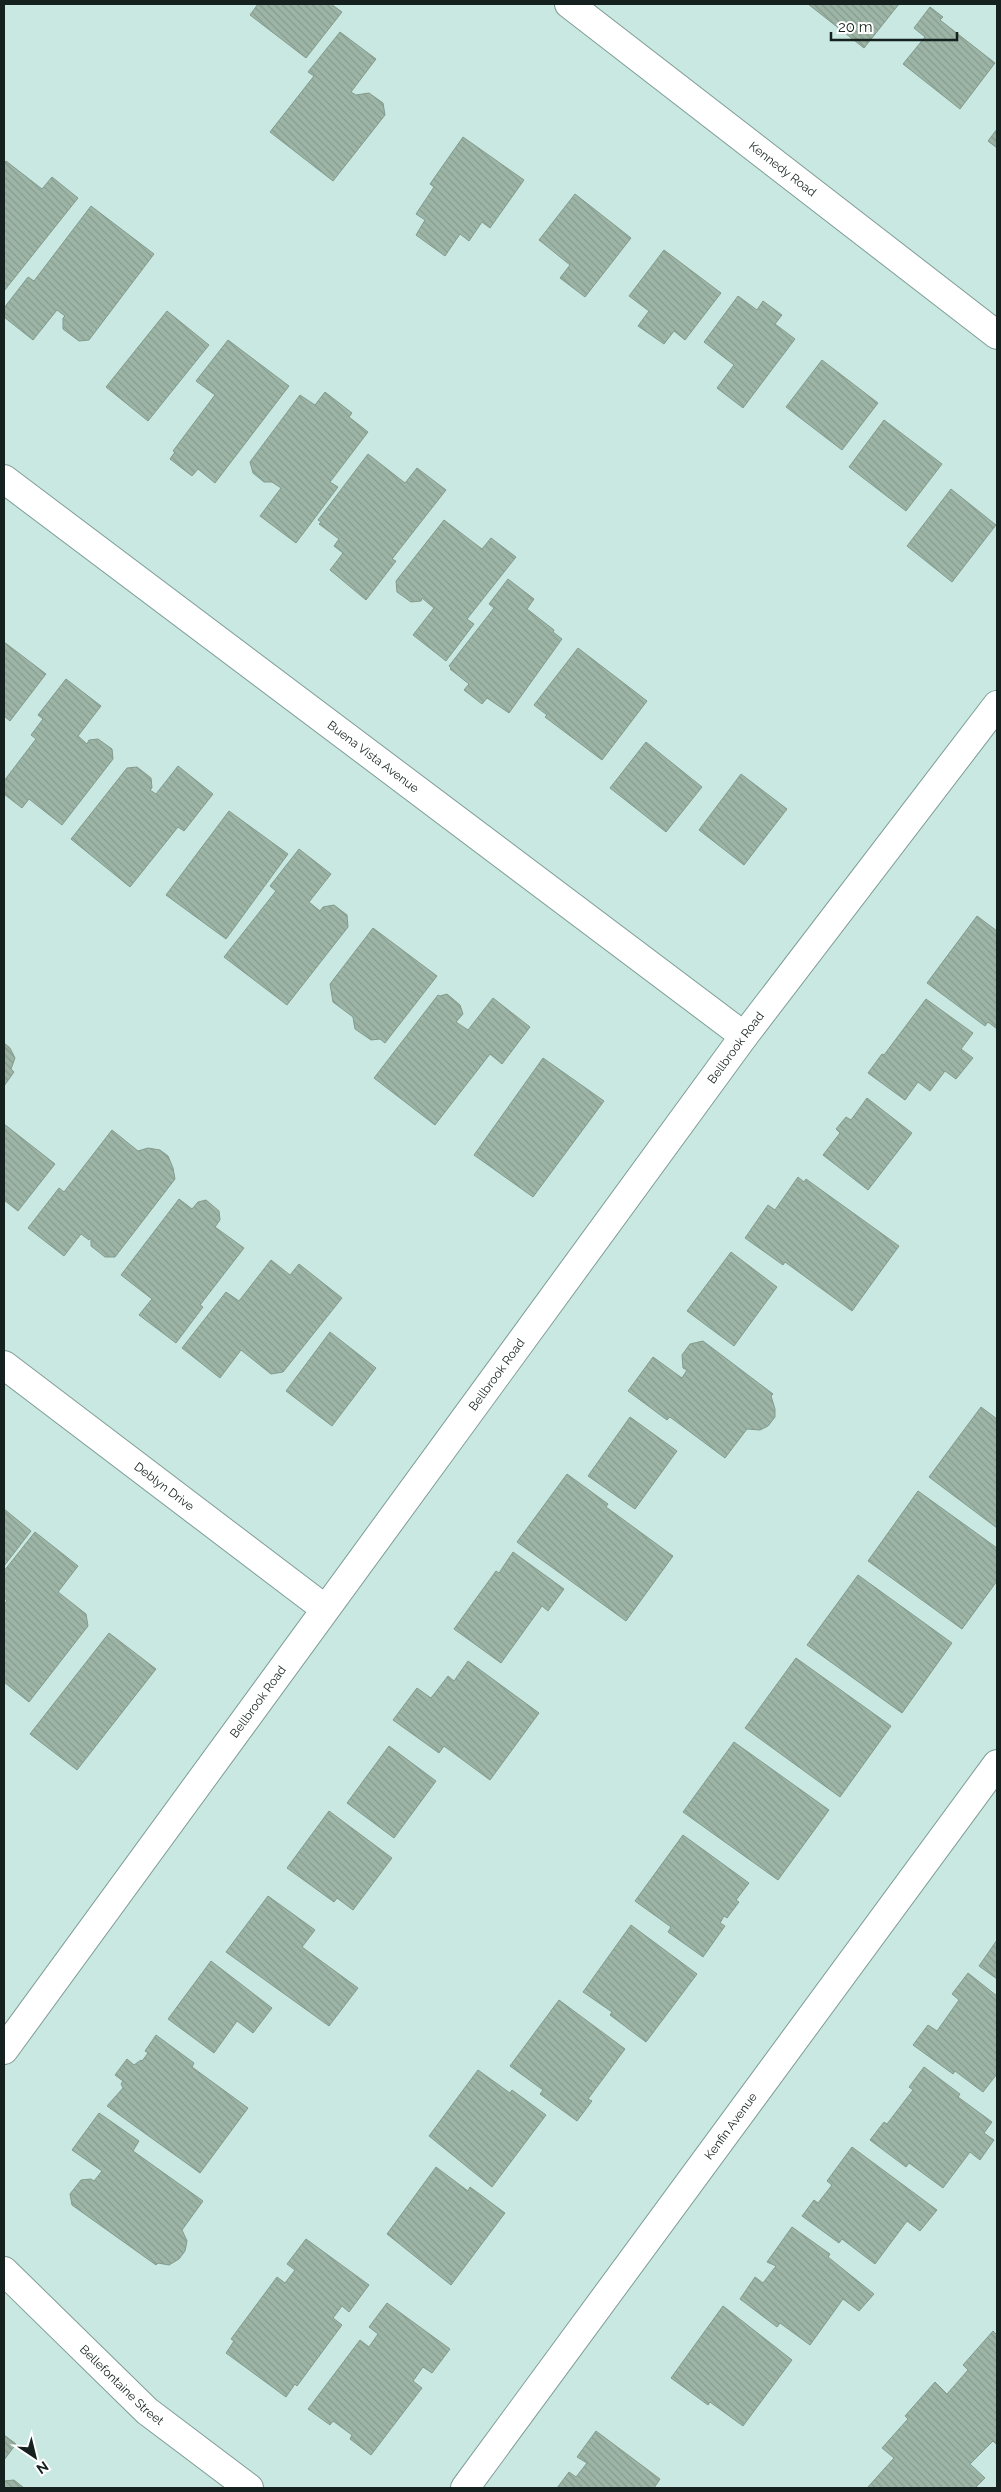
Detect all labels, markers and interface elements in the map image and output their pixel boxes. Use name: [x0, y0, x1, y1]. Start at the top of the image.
scale bar: [831, 10, 957, 42]
text: 20 m: [838, 18, 873, 36]
street label: Kennedy Road: [746, 139, 819, 199]
street label: Buena Vista Avenue: [325, 718, 421, 796]
street label: Bellbrook Road: [705, 1009, 767, 1086]
street label: Bellbrook Road: [466, 1336, 528, 1413]
street label: Deblyn Drive: [131, 1459, 197, 1514]
street label: Bellbrook Road: [227, 1663, 289, 1741]
street label: Kenfin Avenue: [702, 2090, 760, 2162]
street label: Bellefontaine Street: [77, 2342, 166, 2428]
north arrow: [10, 2432, 60, 2482]
text: N: [33, 2458, 51, 2477]

